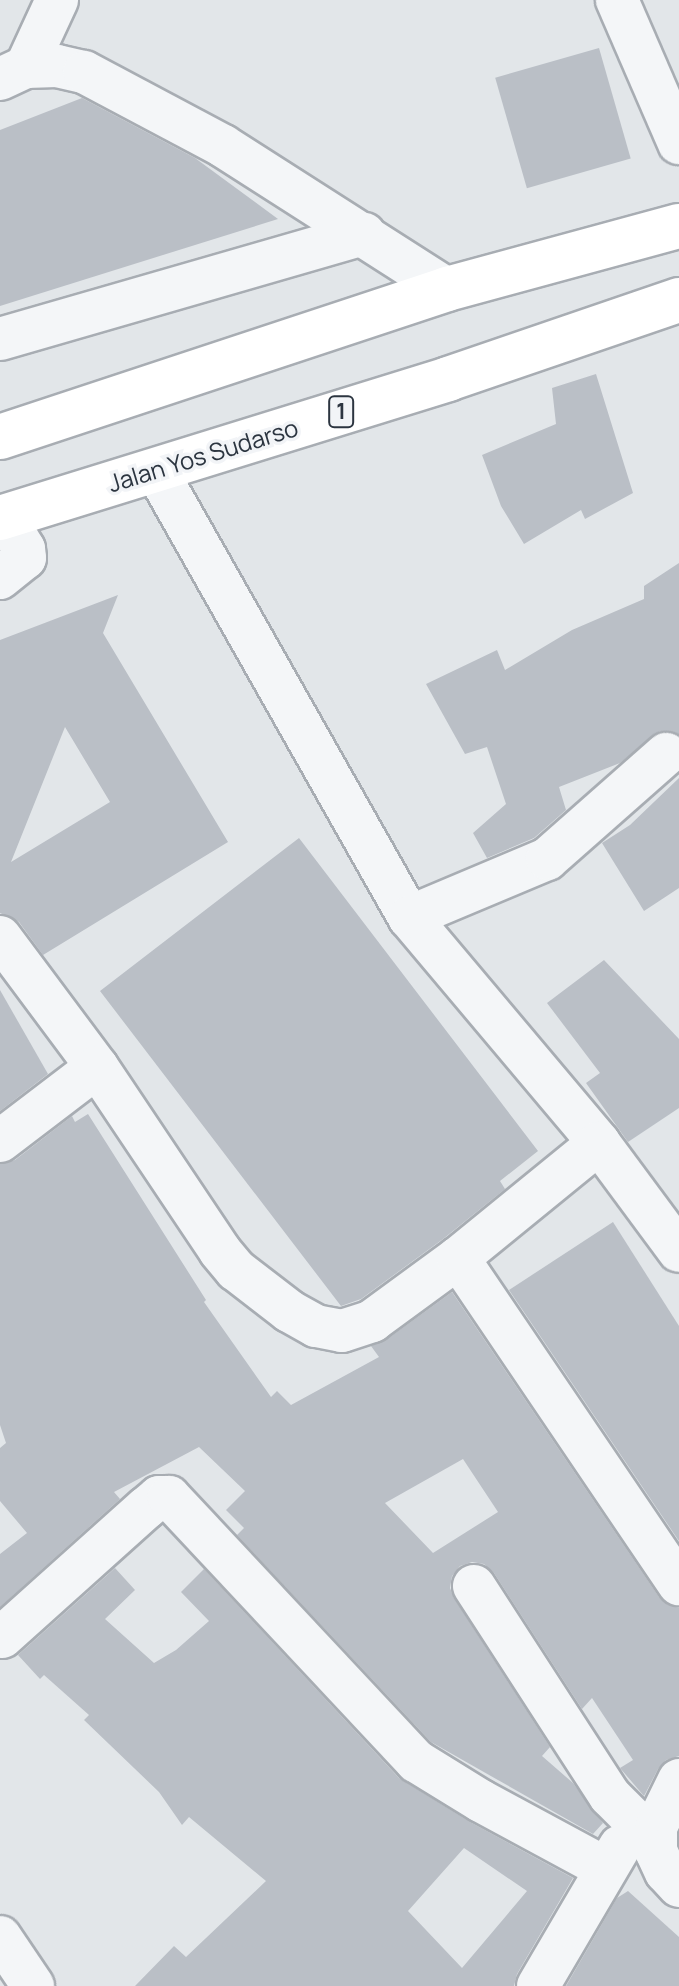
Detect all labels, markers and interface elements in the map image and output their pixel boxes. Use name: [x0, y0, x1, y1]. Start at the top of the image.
road number: 1: [327, 394, 355, 430]
street label: Jalan Yos Sudarso: [105, 412, 301, 498]

